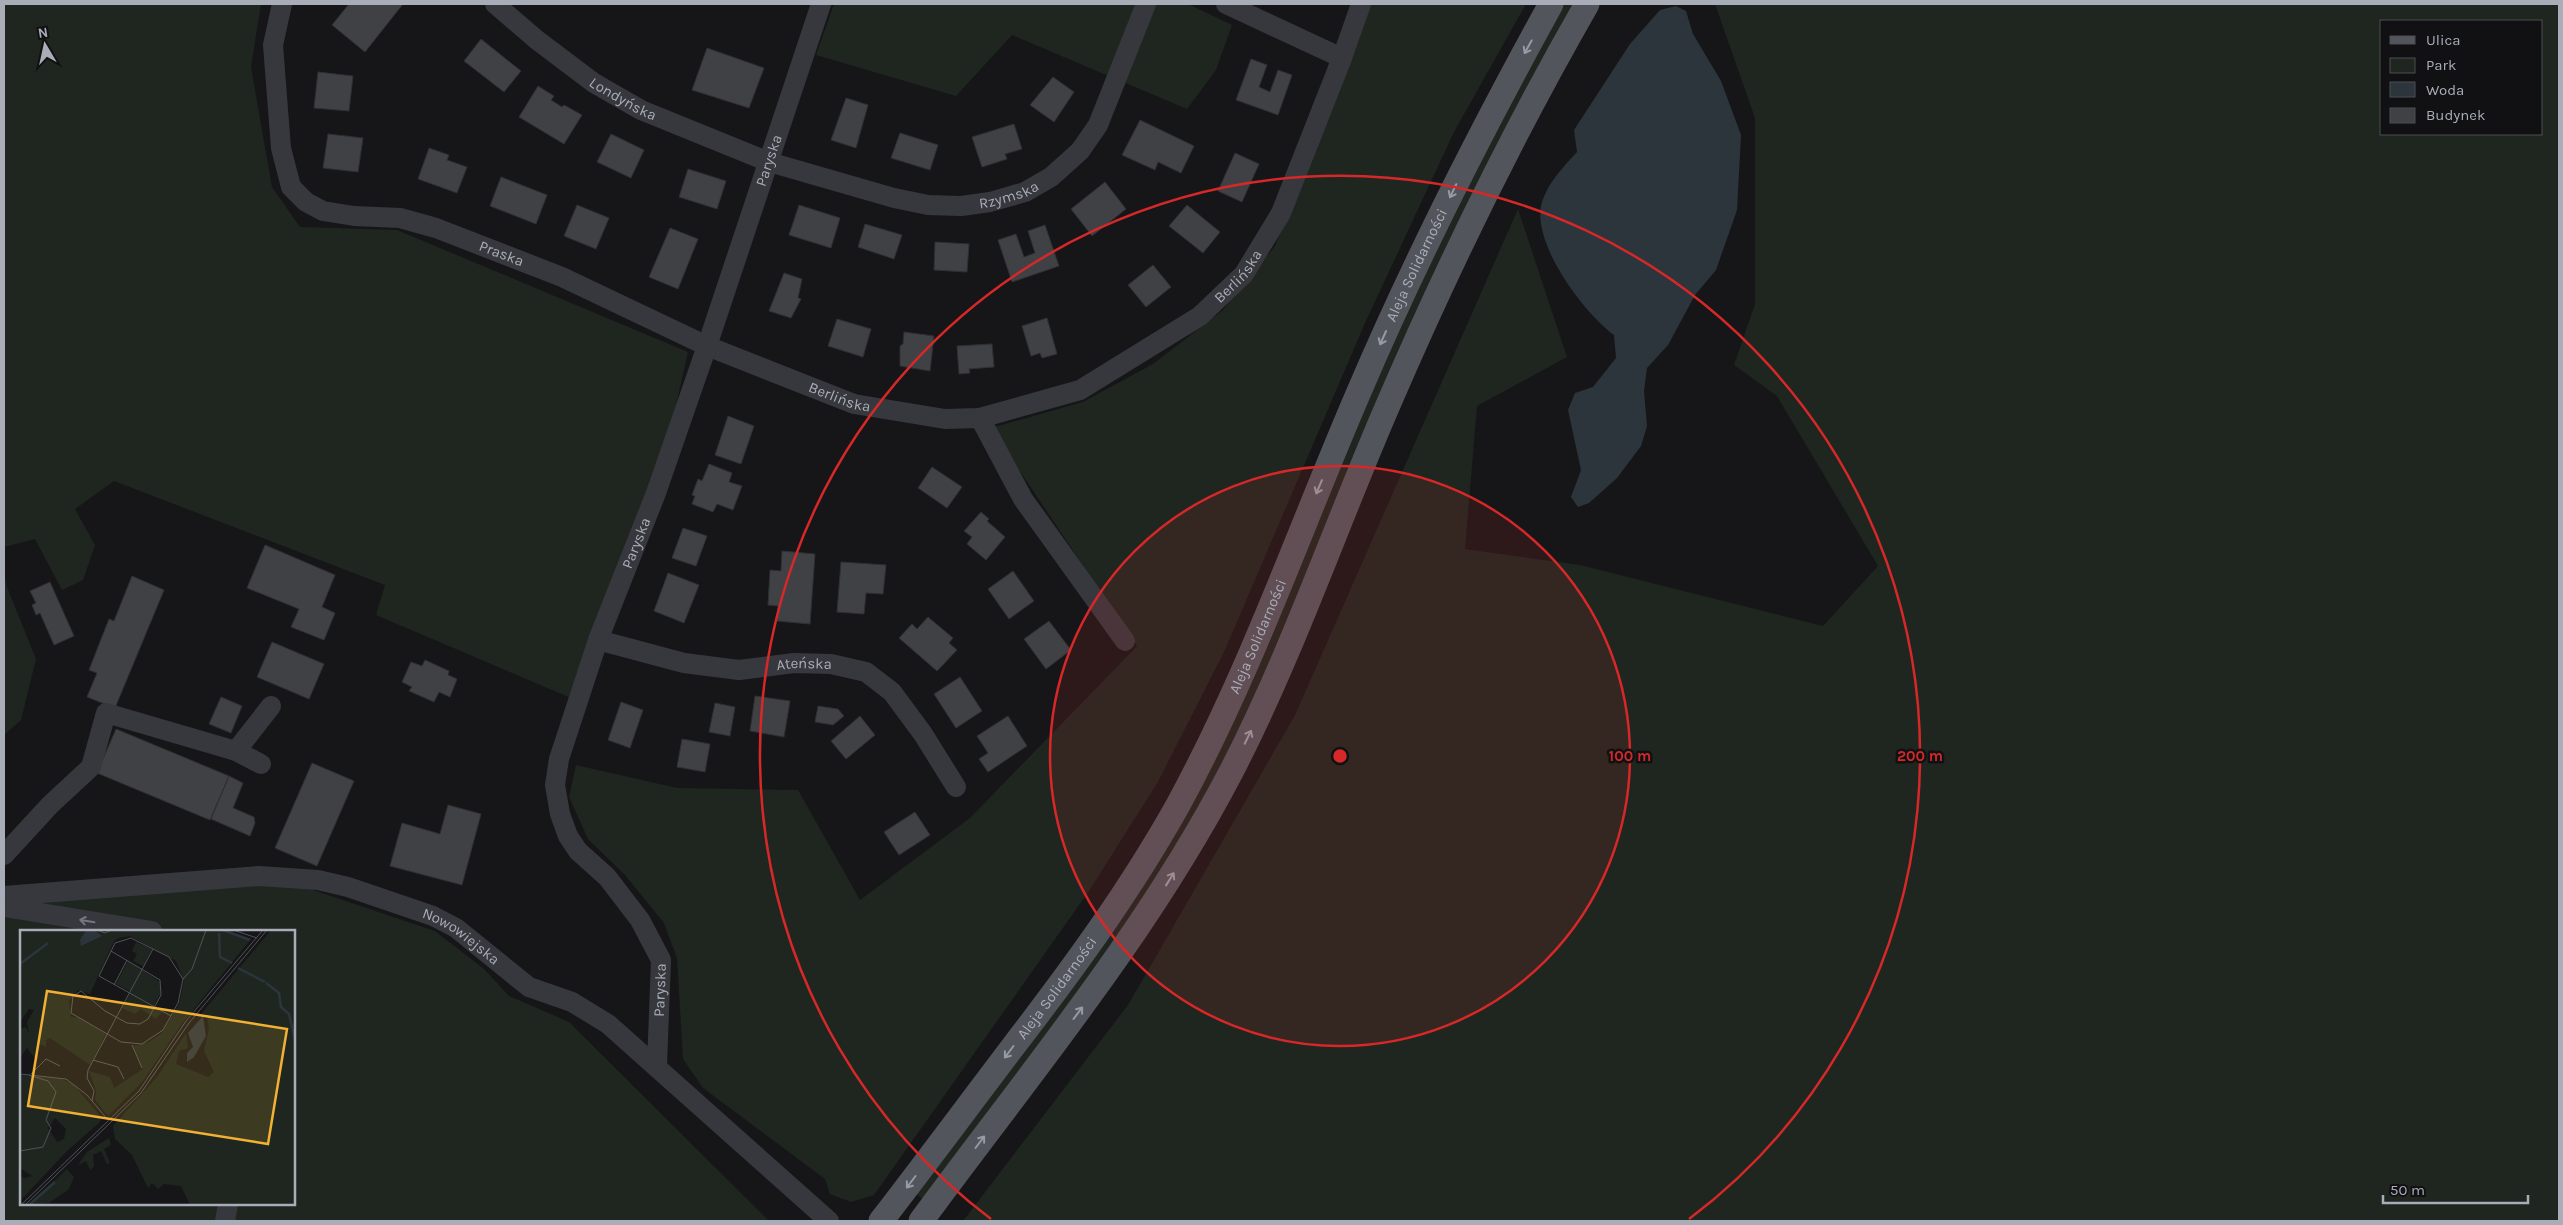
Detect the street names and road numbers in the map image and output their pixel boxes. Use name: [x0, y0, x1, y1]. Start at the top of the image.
street label: Londyńska: [586, 74, 659, 124]
street label: Paryska: [752, 132, 786, 189]
street label: Rzymska: [978, 177, 1042, 212]
street label: Aleja Solidarności: [1382, 206, 1451, 324]
street label: Praska: [476, 237, 526, 270]
street label: Berlińska: [1210, 246, 1266, 307]
street label: Berlińska: [806, 378, 872, 416]
street label: Paryska: [618, 515, 654, 571]
street label: Aleja Solidarności: [1225, 576, 1290, 697]
street label: Ateńska: [775, 654, 832, 674]
street label: Nowowiejska: [420, 904, 503, 969]
street label: Aleja Solidarności: [1013, 933, 1101, 1043]
street label: Paryska: [650, 963, 670, 1017]

